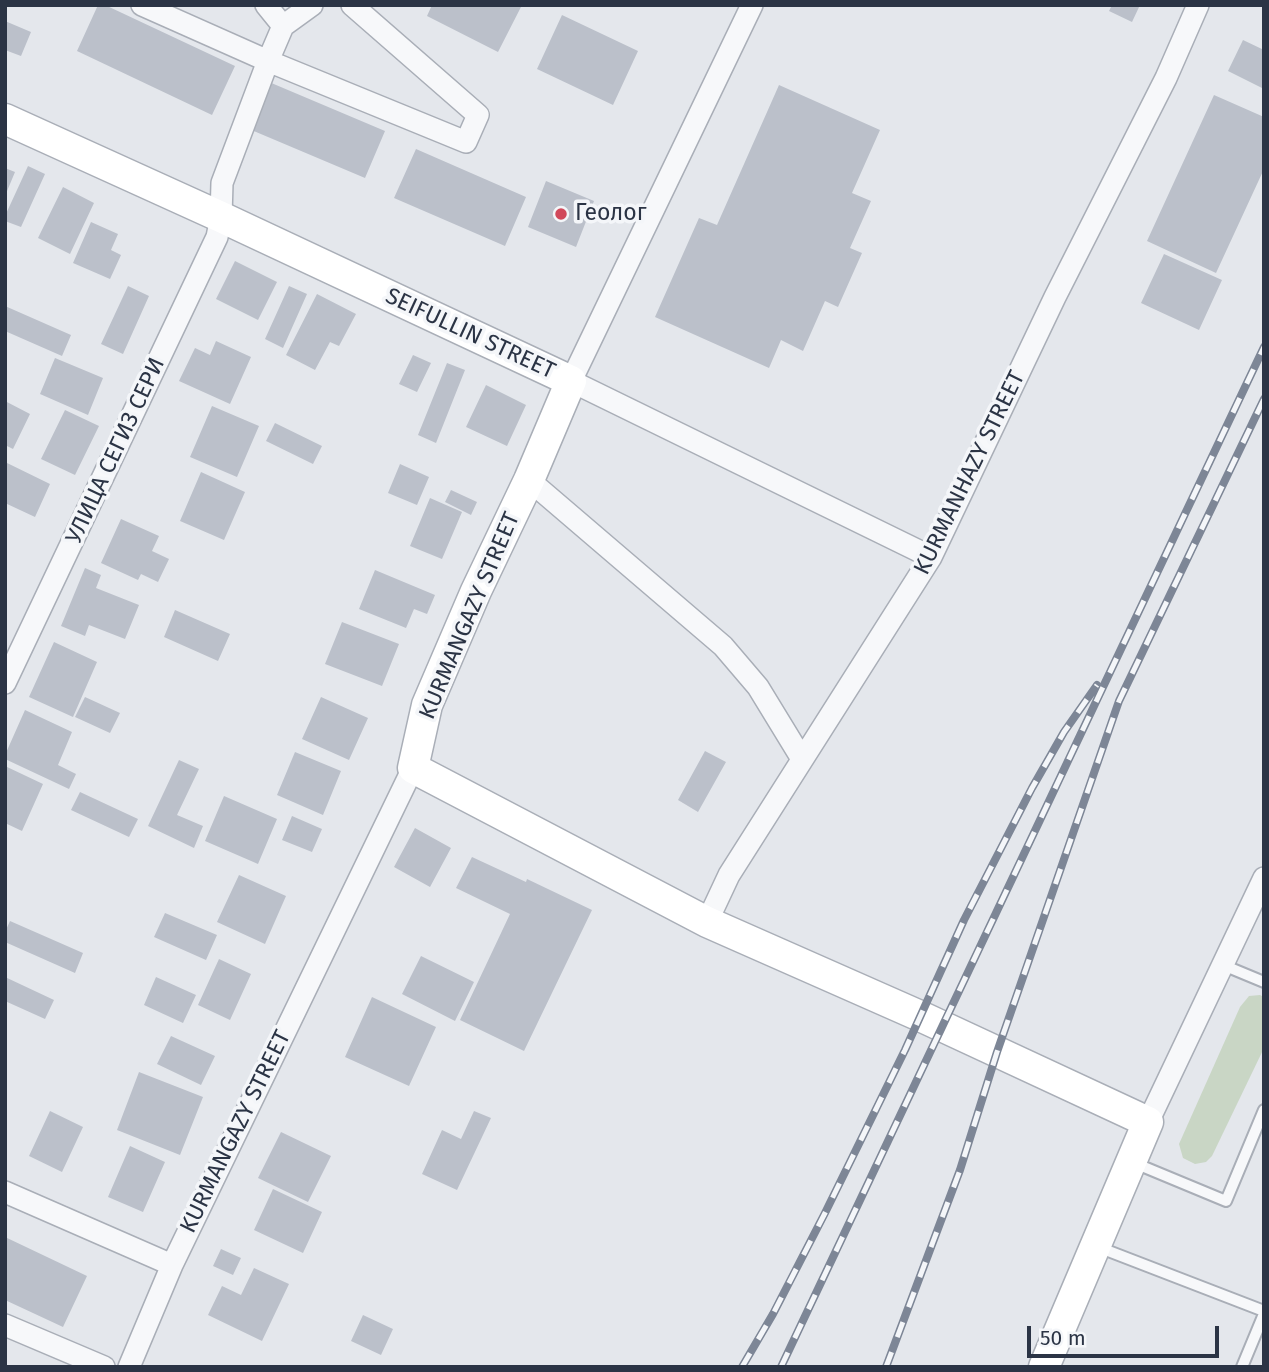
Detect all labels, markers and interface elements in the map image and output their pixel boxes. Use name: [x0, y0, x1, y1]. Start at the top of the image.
place label: Геолог: [575, 200, 647, 228]
marker: Геолог: [553, 206, 569, 222]
street label: SEIFULLIN STREET: [381, 283, 559, 385]
street label: УЛИЦА СЕГИЗ СЕРИ: [61, 354, 171, 548]
street label: KURMANHAZY STREET: [909, 367, 1031, 579]
street label: KURMANGAZY STREET: [414, 508, 526, 724]
street label: KURMANGAZY STREET: [175, 1026, 297, 1238]
scale bar: [1031, 1312, 1224, 1356]
text: 50 m: [1040, 1325, 1086, 1351]

